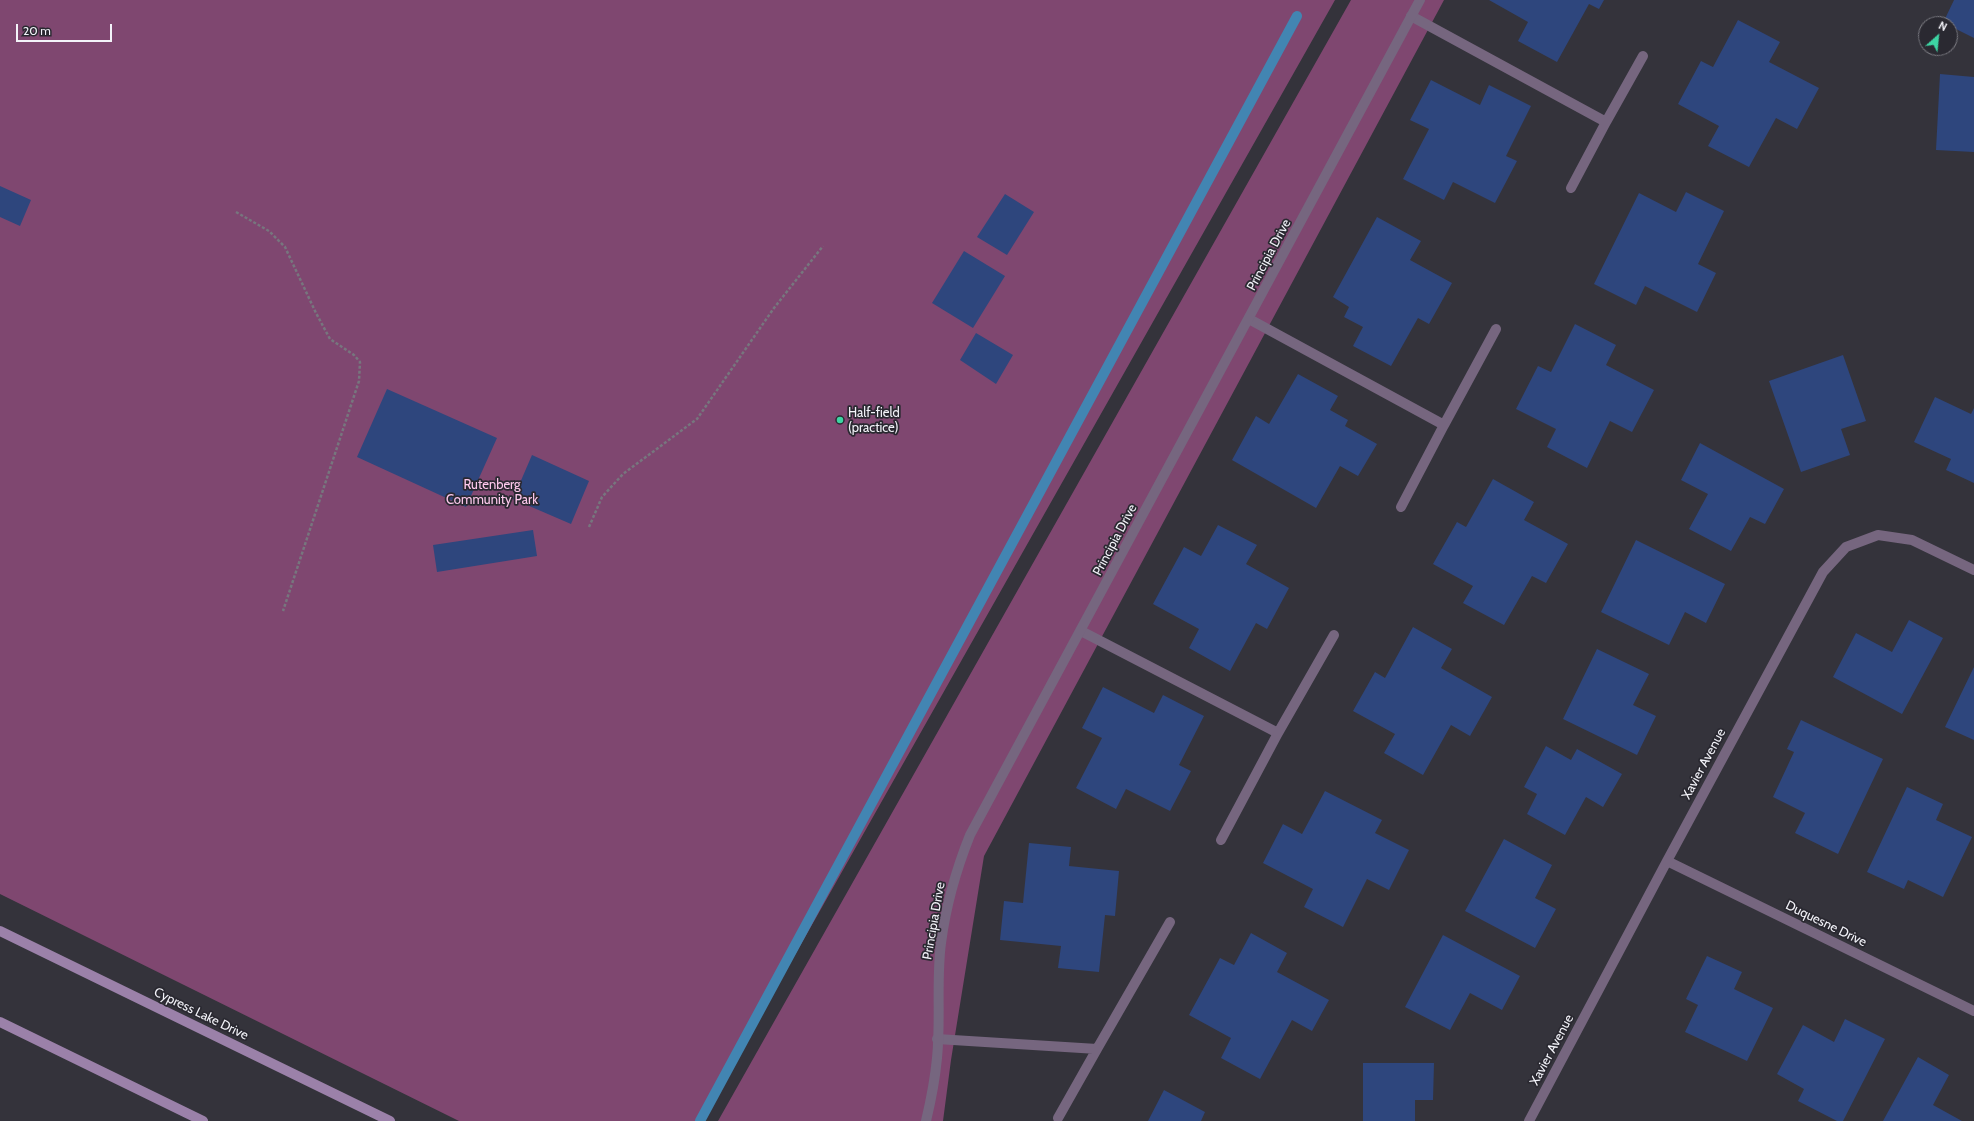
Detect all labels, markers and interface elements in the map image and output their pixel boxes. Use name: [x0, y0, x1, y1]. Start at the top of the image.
scale bar: [18, 16, 114, 42]
north arrow: [1918, 16, 1958, 56]
text: N: [1936, 18, 1950, 34]
text: 20 m: [23, 23, 51, 38]
street label: Principia Drive: [1244, 217, 1294, 293]
place label: Half-field (practice): [848, 405, 900, 436]
marker: Half-field (practice): [835, 415, 845, 425]
park label: Rutenberg Community Park: [446, 477, 538, 508]
street label: Principia Drive: [1090, 502, 1140, 578]
street label: Xavier Avenue: [1679, 726, 1729, 802]
street label: Principia Drive: [920, 881, 948, 961]
street label: Duquesne Drive: [1783, 898, 1869, 950]
street label: Cypress Lake Drive: [151, 984, 251, 1044]
street label: Xavier Avenue: [1527, 1012, 1577, 1088]

